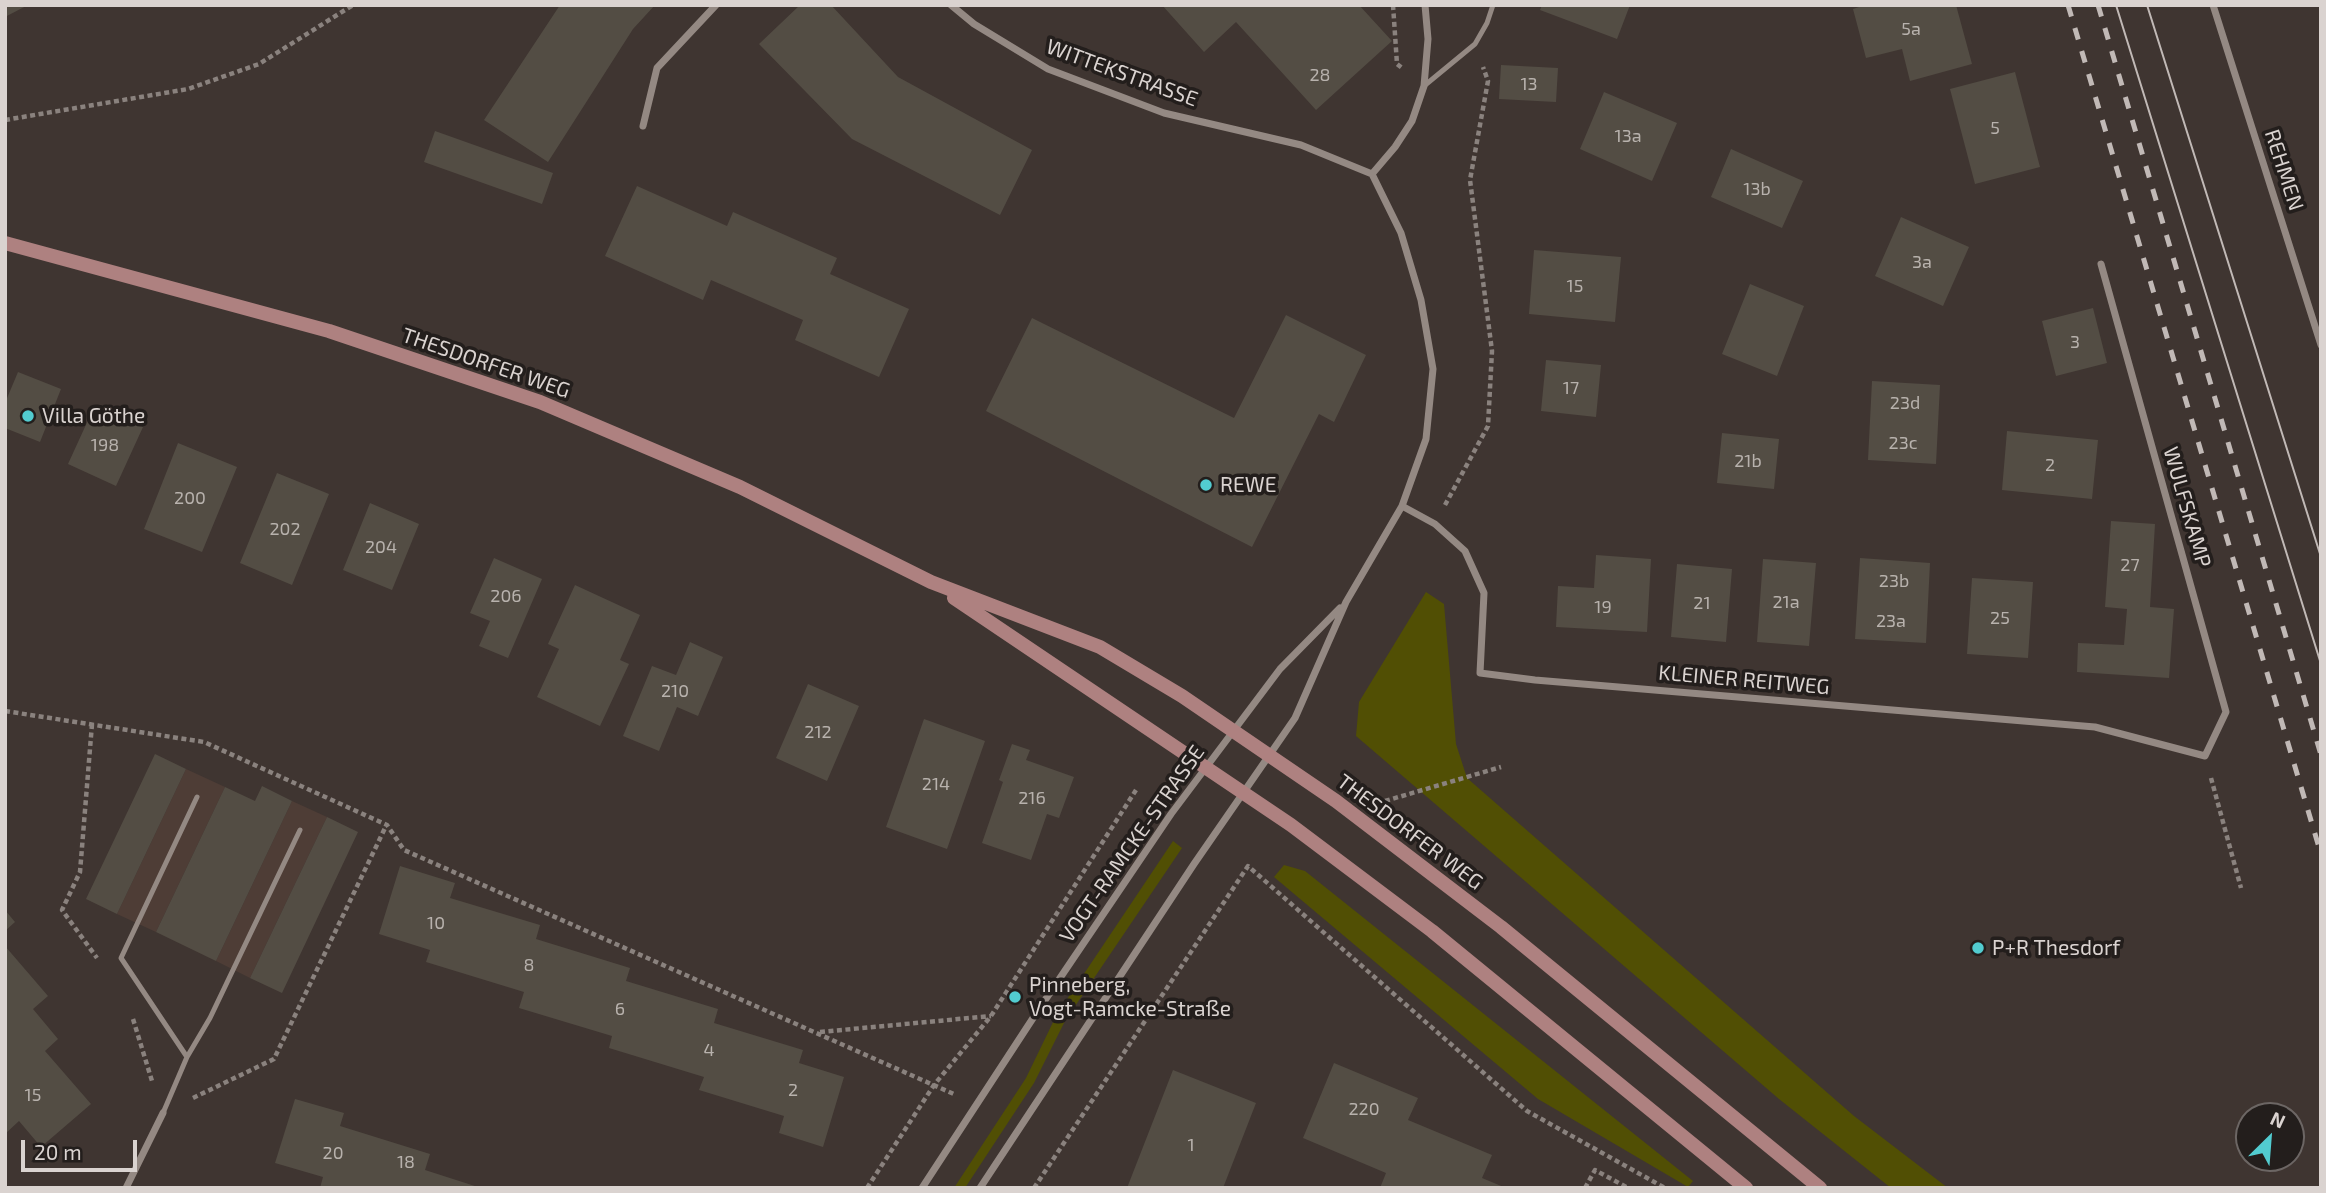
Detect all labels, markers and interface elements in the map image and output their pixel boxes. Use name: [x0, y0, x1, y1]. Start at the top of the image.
house number: 5a: [1901, 18, 1921, 40]
street label: WITTEKSTRASSE: [1043, 34, 1201, 112]
house number: 28: [1309, 64, 1331, 86]
house number: 13: [1520, 73, 1538, 95]
house number: 5: [1990, 117, 2000, 139]
house number: 13a: [1614, 125, 1642, 147]
street label: REHMEN: [2259, 126, 2309, 214]
house number: 13b: [1743, 178, 1771, 200]
house number: 3a: [1912, 251, 1932, 273]
house number: 15: [1567, 275, 1583, 297]
street label: THESDORFER WEG: [399, 322, 573, 404]
house number: 3: [2070, 331, 2080, 353]
house number: 17: [1563, 377, 1579, 399]
house number: 23d: [1890, 392, 1920, 414]
place label: Villa Göthe: [42, 403, 145, 429]
marker: Villa Göthe: [20, 408, 36, 424]
house number: 23c: [1889, 432, 1917, 454]
house number: 198: [91, 434, 119, 456]
street label: WULFSKAMP: [2158, 444, 2216, 570]
house number: 21b: [1734, 450, 1762, 472]
house number: 2: [2045, 454, 2055, 476]
place label: REWE: [1220, 472, 1276, 498]
marker: REWE: [1198, 477, 1214, 493]
house number: 200: [174, 487, 206, 509]
house number: 202: [269, 518, 301, 540]
house number: 204: [365, 536, 397, 558]
house number: 27: [2120, 554, 2140, 576]
house number: 23b: [1879, 570, 1909, 592]
house number: 206: [490, 585, 522, 607]
house number: 21a: [1772, 591, 1800, 613]
house number: 21: [1693, 592, 1711, 614]
house number: 19: [1594, 596, 1612, 618]
house number: 25: [1990, 607, 2010, 629]
house number: 23a: [1876, 610, 1906, 632]
street label: KLEINER REITWEG: [1657, 660, 1831, 700]
house number: 210: [661, 680, 689, 702]
house number: 212: [804, 721, 832, 743]
street label: VOGT-RAMCKE-STRASSE: [1054, 740, 1210, 948]
street label: THESDORFER WEG: [1332, 769, 1488, 895]
house number: 214: [922, 773, 950, 795]
house number: 216: [1018, 787, 1046, 809]
house number: 10: [427, 912, 445, 934]
place label: P+R Thesdorf: [1992, 935, 2120, 961]
marker: P+R Thesdorf: [1970, 940, 1986, 956]
house number: 8: [524, 954, 534, 976]
place label: Pinneberg, Vogt-Ramcke-Straße: [1029, 972, 1231, 1022]
marker: Pinneberg, Vogt-Ramcke-Straße: [1007, 989, 1023, 1005]
house number: 6: [615, 998, 625, 1020]
house number: 4: [703, 1039, 715, 1061]
house number: 2: [788, 1079, 798, 1101]
house number: 15: [25, 1084, 41, 1106]
house number: 220: [1348, 1098, 1380, 1120]
north arrow: [2235, 1102, 2305, 1172]
text: N: [2267, 1106, 2289, 1133]
scale bar: [24, 1126, 140, 1170]
house number: 1: [1187, 1134, 1195, 1156]
text: 20 m: [34, 1139, 82, 1164]
house number: 20: [323, 1142, 343, 1164]
house number: 18: [397, 1151, 415, 1173]

